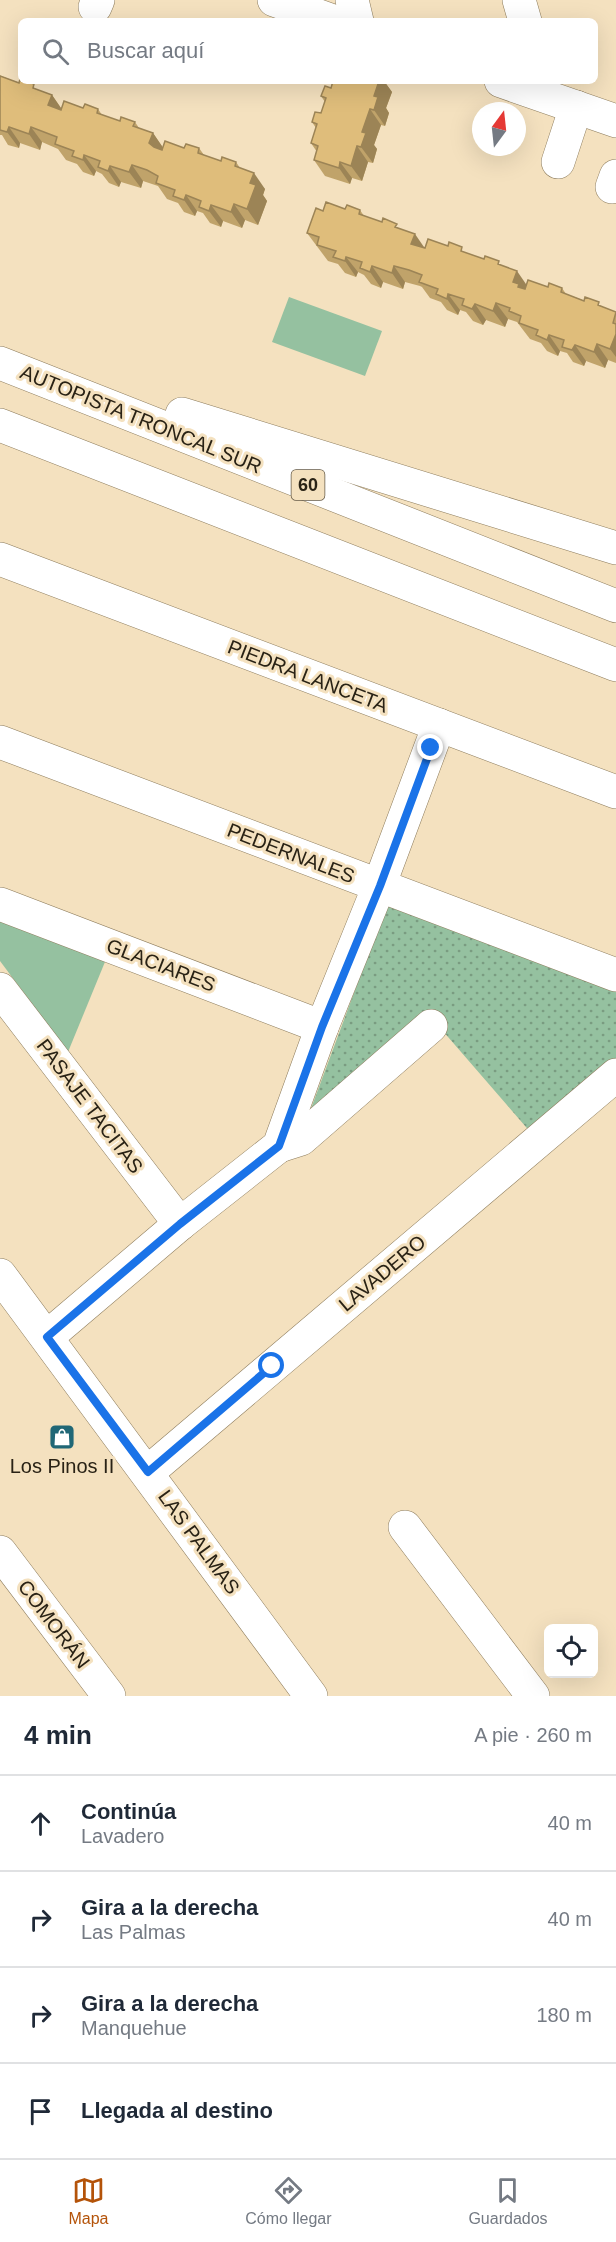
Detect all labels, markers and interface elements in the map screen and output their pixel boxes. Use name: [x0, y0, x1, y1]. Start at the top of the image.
search box: [18, 18, 598, 84]
icon: search: [39, 35, 72, 68]
text: Buscar aquí: [87, 38, 204, 63]
north arrow: [472, 102, 526, 156]
street label: AUTOPISTA TRONCAL SUR: [17, 360, 265, 478]
road number: 60: [292, 470, 324, 500]
street label: PIEDRA LANCETA: [225, 635, 392, 717]
route end: [417, 734, 443, 760]
street label: PEDERNALES: [224, 819, 358, 887]
street label: GLACIARES: [104, 934, 218, 996]
street label: PASAJE TACITAS: [32, 1035, 148, 1177]
street label: LAVADERO: [334, 1231, 430, 1315]
route start: [258, 1352, 284, 1378]
shop icon: Los Pinos II: [47, 1422, 77, 1452]
place label: Los Pinos II: [10, 1455, 114, 1477]
street label: LAS PALMAS: [154, 1486, 244, 1598]
street label: COMORÁN: [14, 1576, 94, 1672]
map controls: [544, 1624, 598, 1678]
button: locate: [544, 1624, 598, 1678]
text: 4 min: [24, 1720, 92, 1750]
text: A pie · 260 m: [474, 1724, 592, 1746]
text: Continúa: [81, 1799, 176, 1824]
icon: ahead: [24, 1807, 57, 1840]
text: 40 m: [548, 1812, 592, 1834]
text: Lavadero: [81, 1825, 164, 1847]
text: Gira a la derecha: [81, 1895, 258, 1920]
icon: right: [24, 1903, 57, 1936]
text: 40 m: [548, 1908, 592, 1930]
text: Las Palmas: [81, 1921, 186, 1943]
text: Gira a la derecha: [81, 1991, 258, 2016]
icon: right: [24, 1999, 57, 2032]
text: 180 m: [536, 2004, 592, 2026]
text: Manquehue: [81, 2017, 187, 2039]
icon: arrive: [24, 2095, 57, 2128]
text: Llegada al destino: [81, 2098, 273, 2123]
tab: Mapa: [68, 2174, 108, 2228]
tab: Cómo llegar: [245, 2174, 332, 2228]
tab: Guardados: [468, 2174, 548, 2228]

